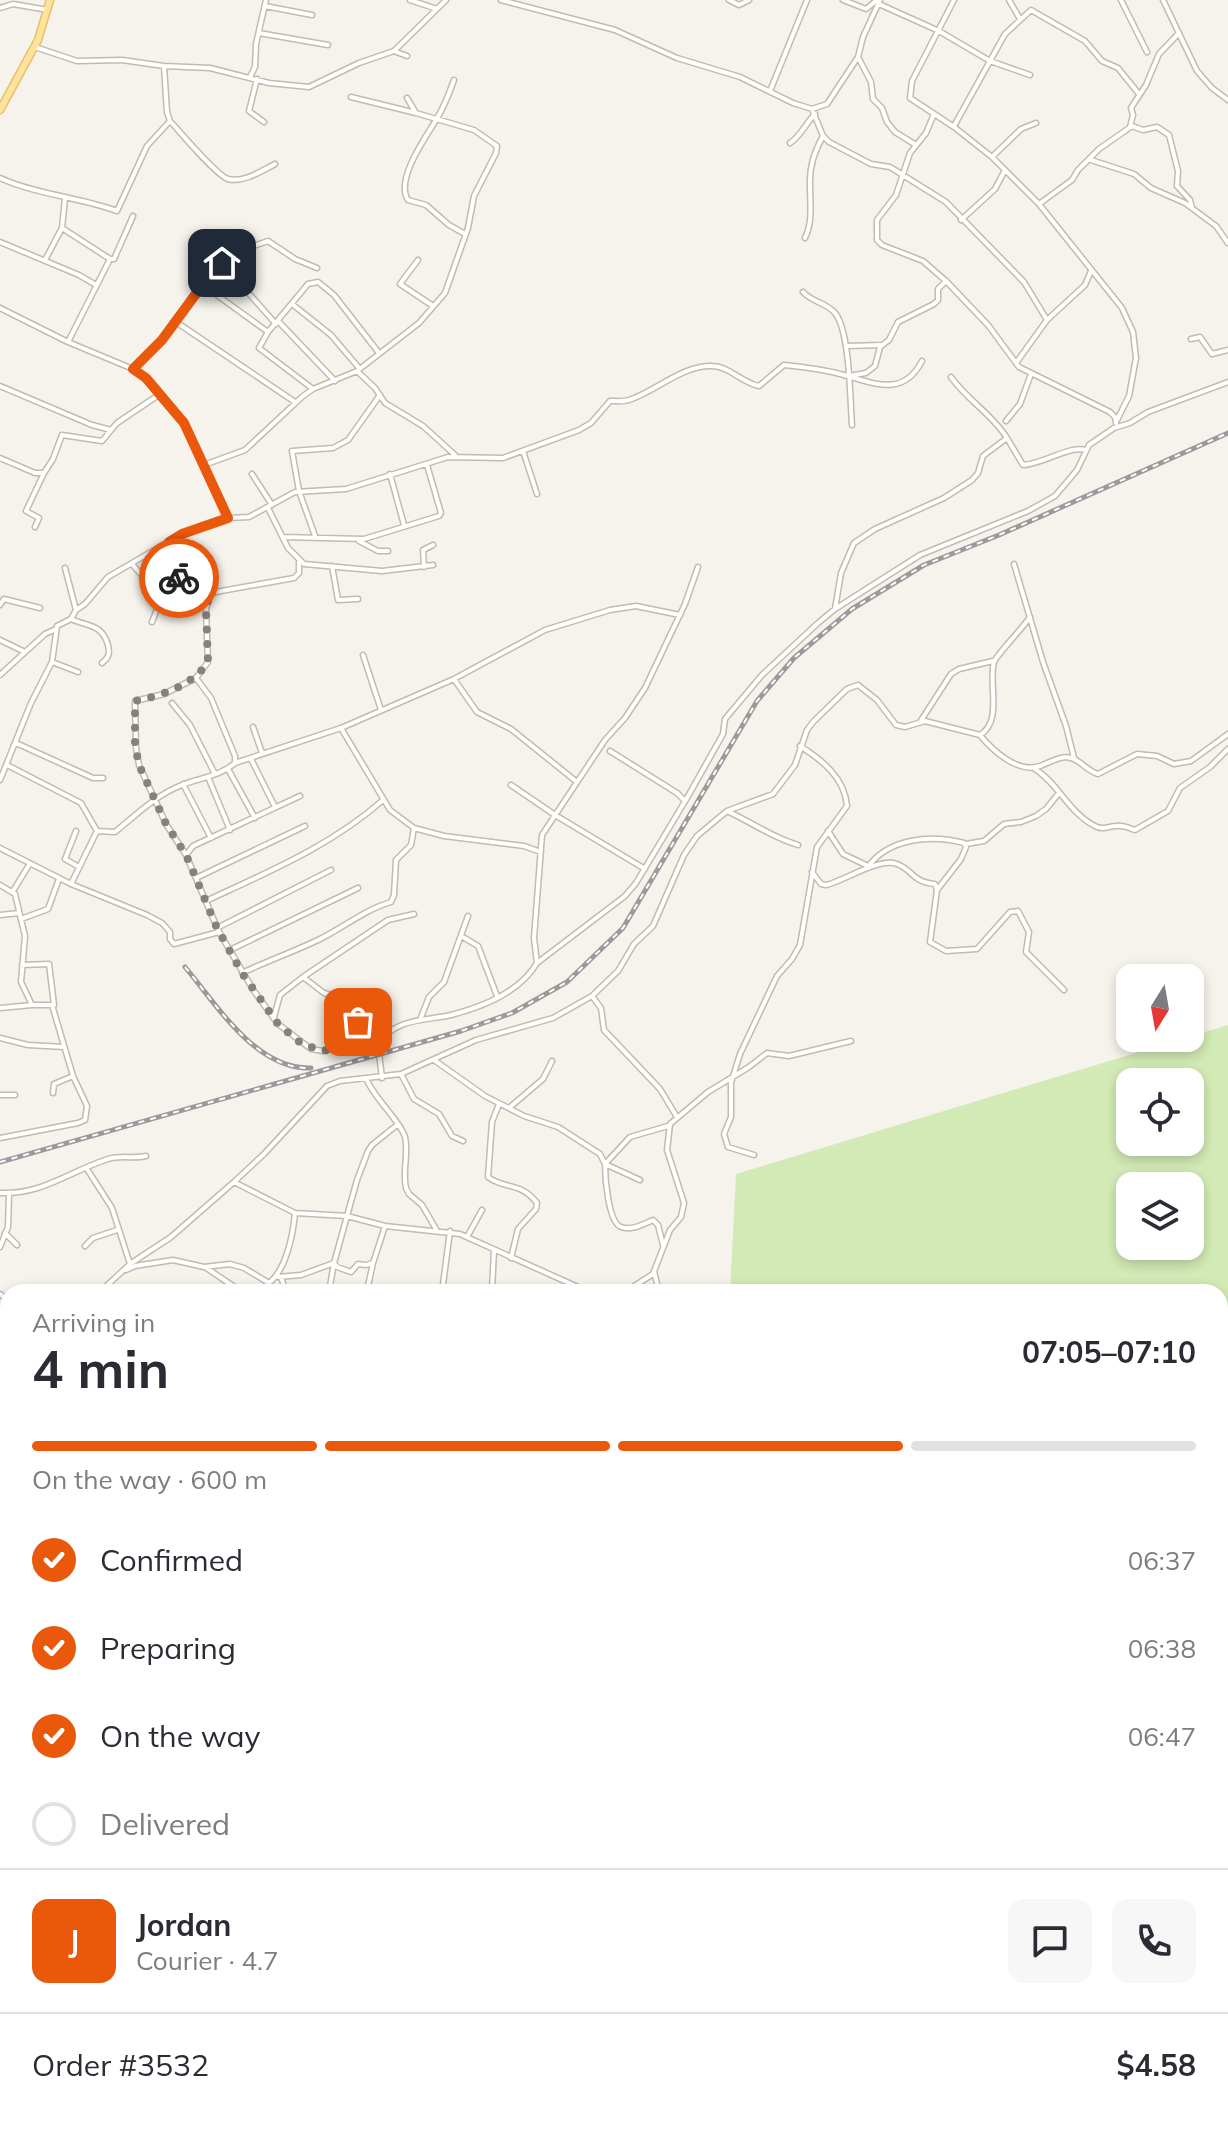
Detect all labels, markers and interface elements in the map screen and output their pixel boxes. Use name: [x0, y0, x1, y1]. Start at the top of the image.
pin: [188, 229, 256, 297]
icon: home: [200, 241, 244, 285]
courier: [139, 538, 219, 618]
icon: bike: [157, 556, 201, 600]
north arrow: [1116, 964, 1204, 1052]
map controls: [1116, 964, 1204, 1260]
pin: [324, 988, 392, 1056]
icon: bag: [336, 1000, 380, 1044]
button: locate: [1116, 1068, 1204, 1156]
button: layers: [1116, 1172, 1204, 1260]
text: Arriving in: [32, 1306, 155, 1339]
text: 07:05–07:10: [1022, 1333, 1196, 1371]
text: 4 min: [32, 1336, 169, 1401]
text: On the way · 600 m: [32, 1463, 267, 1496]
icon: check: [32, 1538, 76, 1582]
text: Confirmed: [100, 1541, 243, 1579]
text: 06:37: [1128, 1544, 1196, 1577]
icon: check: [32, 1626, 76, 1670]
text: Preparing: [100, 1629, 236, 1667]
text: 06:38: [1128, 1632, 1196, 1665]
icon: check: [32, 1714, 76, 1758]
text: On the way: [100, 1717, 260, 1755]
text: 06:47: [1128, 1720, 1196, 1753]
text: Delivered: [100, 1805, 230, 1843]
button: chat: [1008, 1899, 1092, 1983]
button: phone: [1112, 1899, 1196, 1983]
text: Jordan: [136, 1906, 231, 1944]
text: J: [69, 1922, 79, 1960]
text: Courier · 4.7: [136, 1944, 279, 1977]
text: Order #3532: [32, 2046, 209, 2084]
text: $4.58: [1117, 2046, 1196, 2084]

